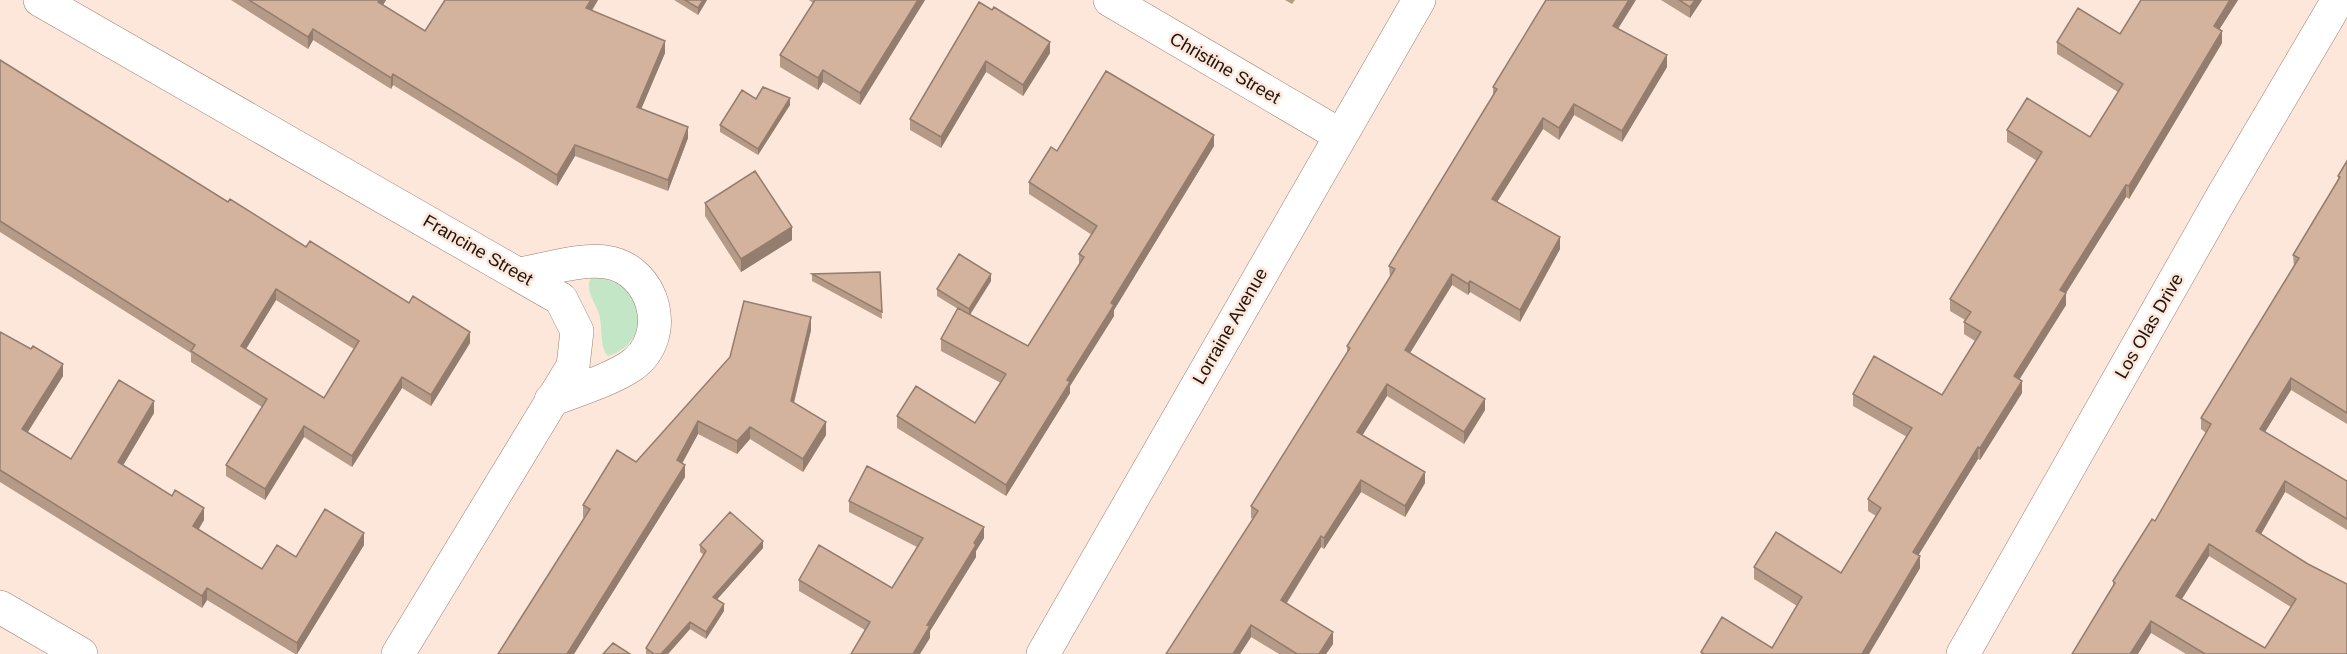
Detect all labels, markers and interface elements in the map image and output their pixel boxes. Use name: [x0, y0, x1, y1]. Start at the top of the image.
street label: Christine Street: [1166, 28, 1284, 108]
street label: Francine Street: [420, 211, 536, 289]
street label: Lorraine Avenue: [1189, 264, 1271, 388]
street label: Los Olas Drive: [2111, 270, 2187, 382]

